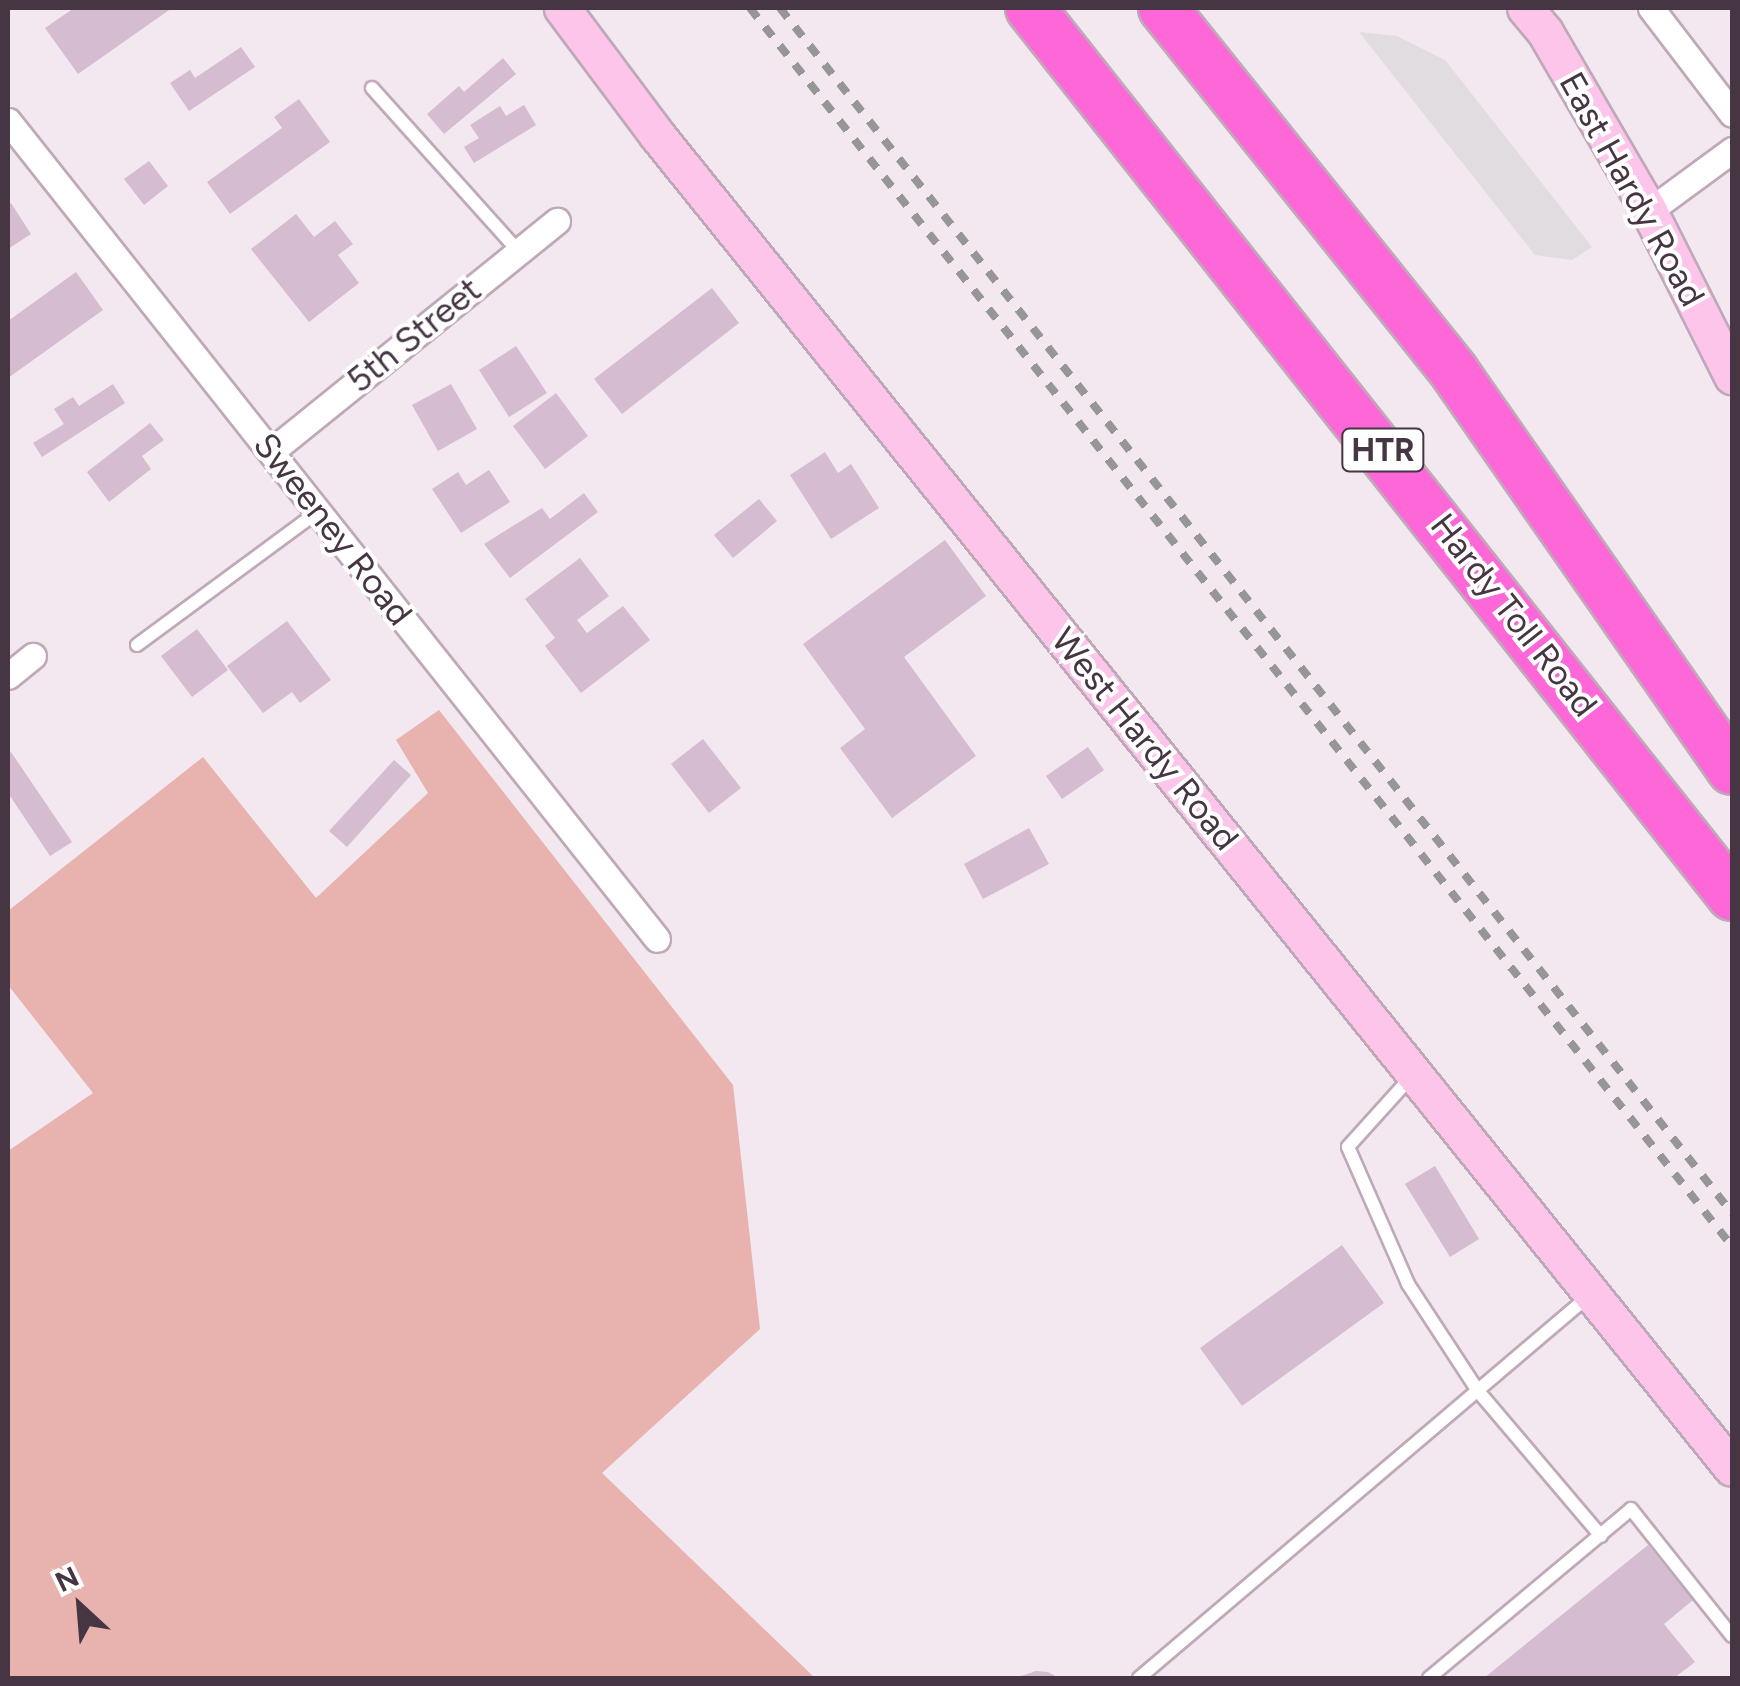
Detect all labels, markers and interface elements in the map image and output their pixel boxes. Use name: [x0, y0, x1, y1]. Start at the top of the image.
street label: East Hardy Road: [1550, 65, 1714, 313]
street label: 5th Street: [339, 268, 489, 402]
road number: HTR: [1340, 423, 1426, 477]
street label: Sweeney Road: [245, 424, 421, 634]
street label: Hardy Toll Road: [1422, 505, 1606, 725]
street label: West Hardy Road: [1043, 619, 1247, 859]
north arrow: [30, 1556, 130, 1656]
text: N: [50, 1559, 84, 1599]

